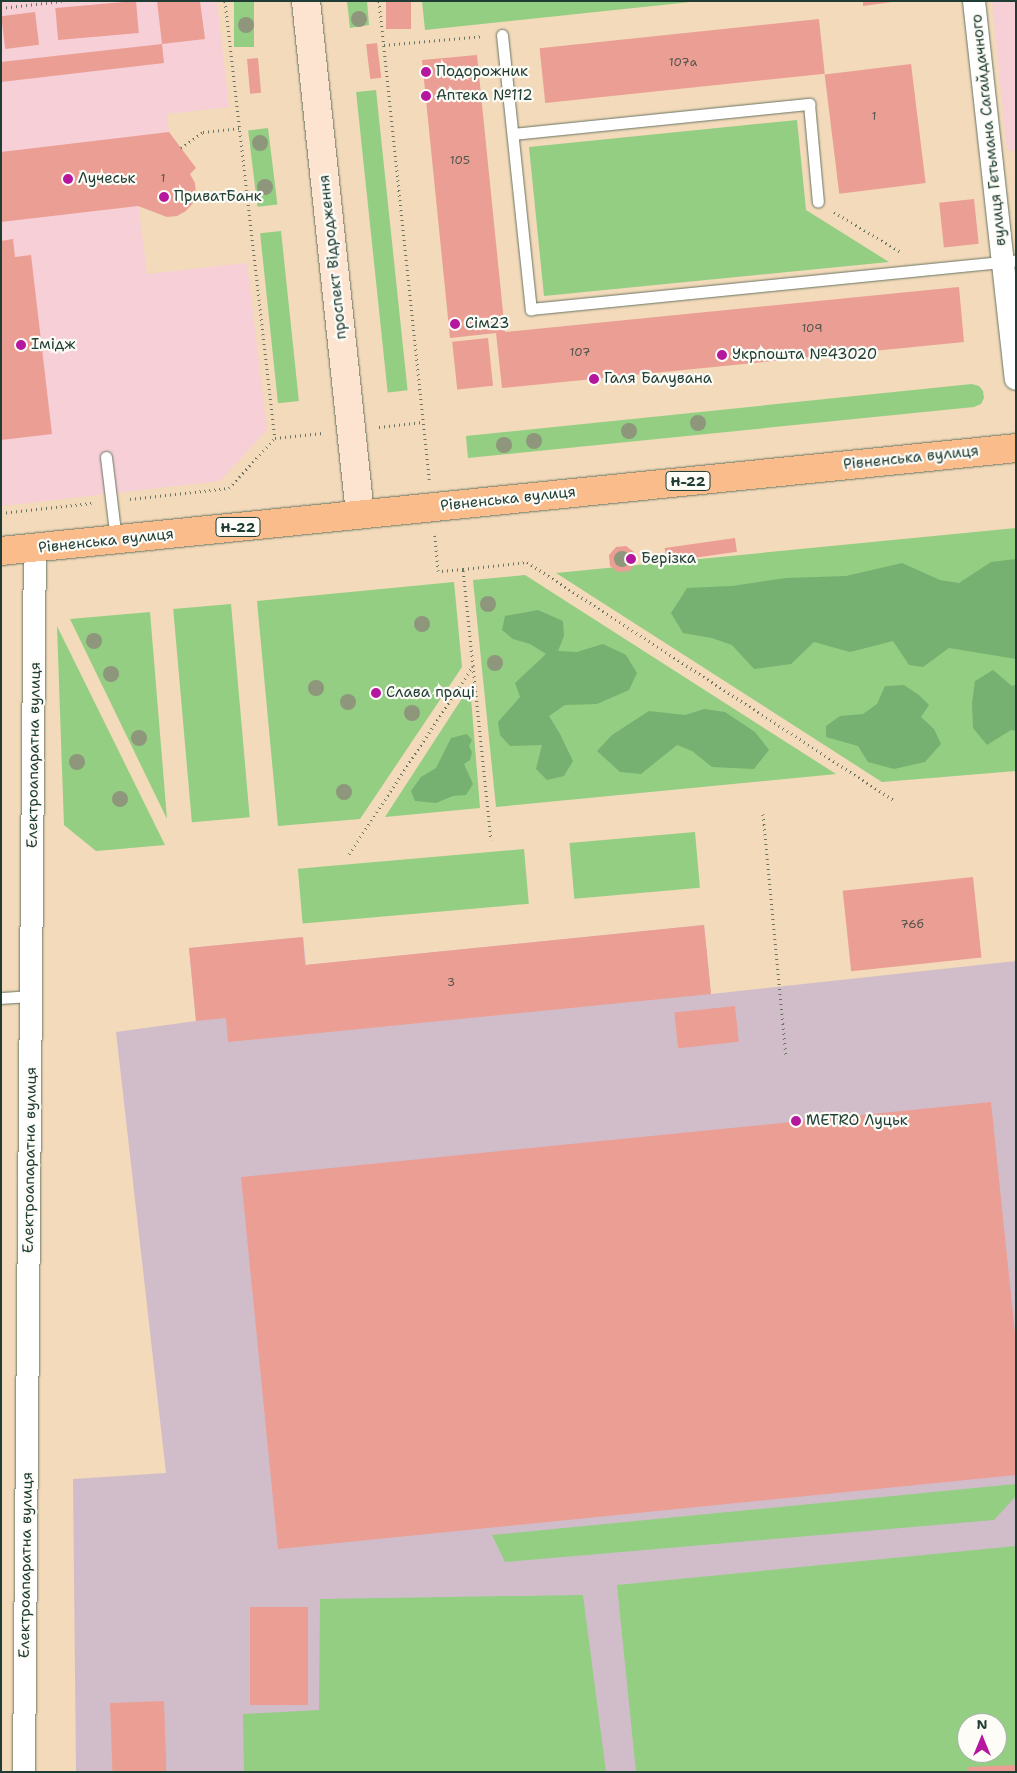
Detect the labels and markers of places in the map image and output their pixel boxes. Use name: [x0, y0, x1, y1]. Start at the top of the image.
place label: Подорожник: [436, 63, 528, 81]
marker: Подорожник: [420, 66, 432, 78]
place label: Аптека №112: [436, 87, 533, 105]
marker: Аптека №112: [420, 90, 432, 102]
place label: Лучеськ: [78, 170, 135, 188]
marker: Лучеськ: [62, 173, 74, 185]
place label: ПриватБанк: [174, 188, 262, 206]
marker: ПриватБанк: [158, 191, 170, 203]
place label: Сім23: [465, 315, 510, 333]
marker: Сім23: [449, 318, 461, 330]
place label: Імідж: [31, 336, 75, 354]
marker: Імідж: [15, 339, 27, 351]
place label: Укрпошта №43020: [732, 346, 877, 364]
marker: Укрпошта №43020: [716, 349, 728, 361]
place label: Галя Балувана: [604, 370, 712, 388]
marker: Галя Балувана: [588, 373, 600, 385]
place label: Берізка: [641, 550, 696, 568]
marker: Берізка: [625, 553, 637, 565]
place label: Слава праці: [386, 684, 475, 702]
marker: Слава праці: [370, 687, 382, 699]
place label: METRO Луцьк: [806, 1112, 908, 1130]
marker: METRO Луцьк: [790, 1115, 802, 1127]

